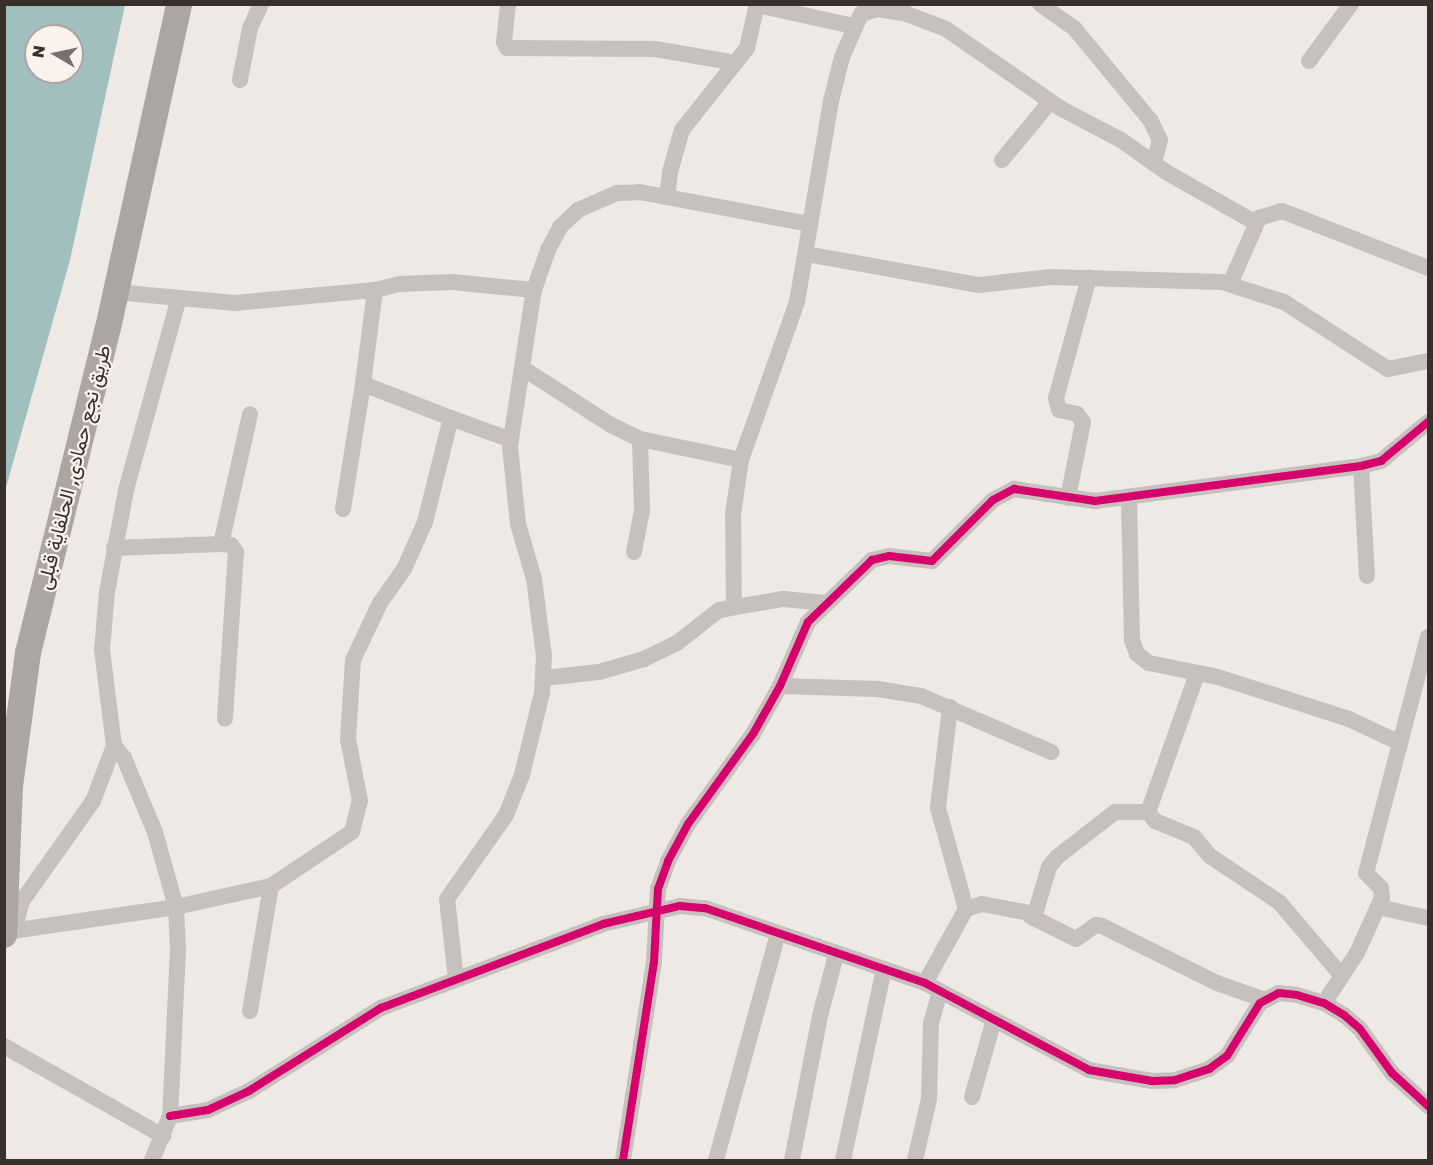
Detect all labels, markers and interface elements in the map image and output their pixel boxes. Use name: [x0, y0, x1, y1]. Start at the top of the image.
north arrow: [24, 24, 84, 84]
text: N: [27, 44, 49, 59]
street label: طريق نجع حمادى, الحلفاية قبلى: [31, 342, 115, 592]

